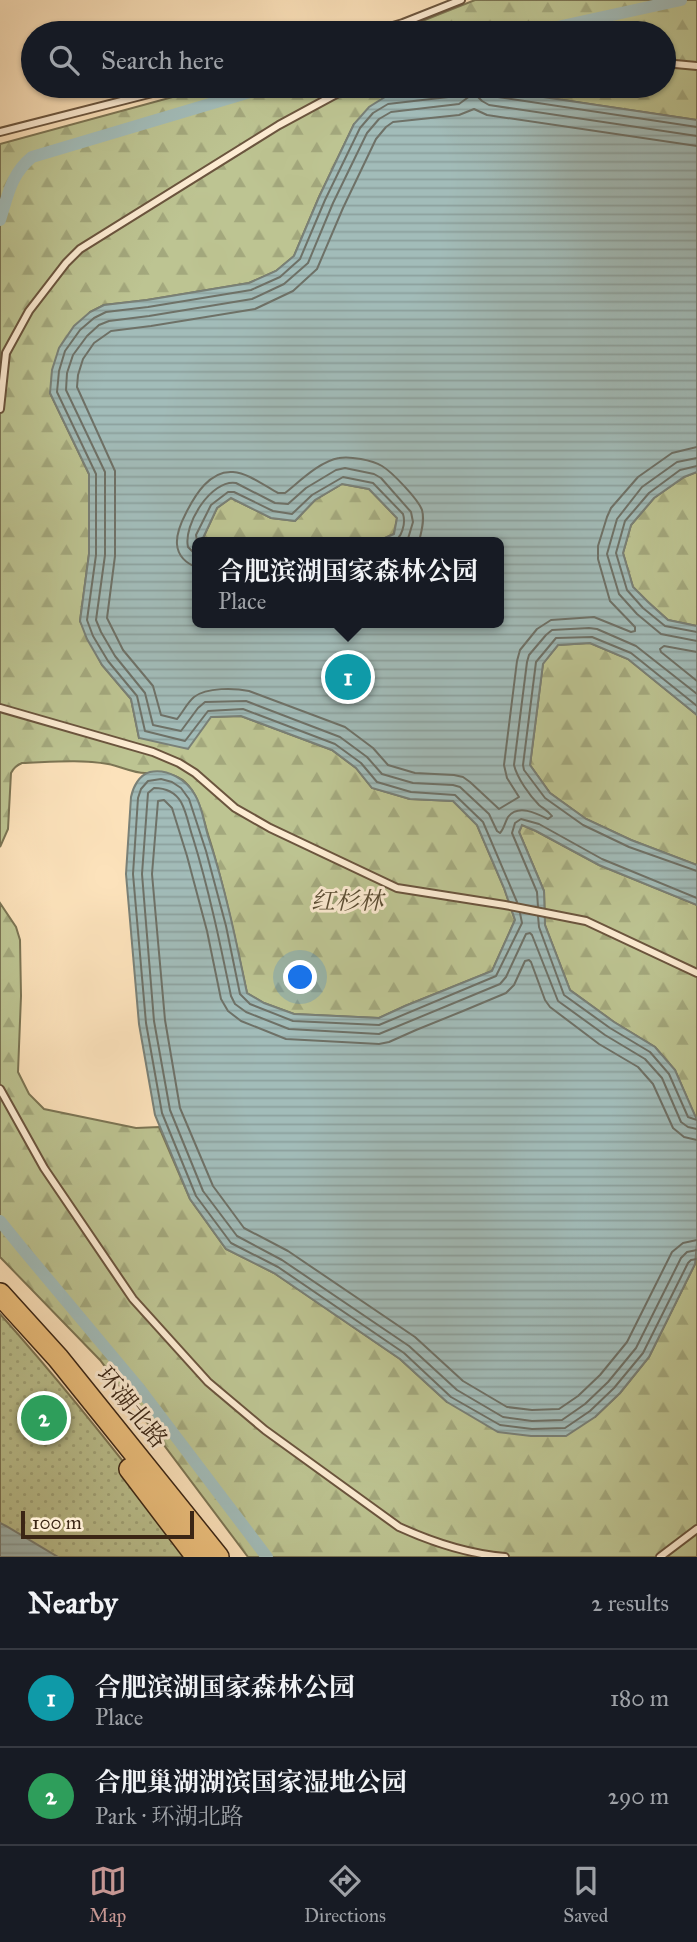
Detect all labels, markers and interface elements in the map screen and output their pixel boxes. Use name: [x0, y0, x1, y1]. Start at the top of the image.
search box: [21, 21, 676, 98]
icon: search: [45, 41, 83, 79]
text: Search here: [101, 44, 224, 76]
popup: [192, 537, 504, 628]
text: 合肥滨湖国家森林公园: [218, 555, 478, 587]
text: Place: [218, 587, 266, 615]
pin: 1: [325, 651, 371, 703]
park label: 红杉林: [311, 886, 386, 916]
your location: [283, 960, 317, 994]
street label: 环湖北路: [90, 1360, 174, 1454]
pin: 2: [21, 1392, 67, 1444]
scale bar: [21, 1508, 194, 1540]
text: 100 m: [32, 1511, 82, 1534]
text: Nearby: [28, 1585, 118, 1621]
text: 2 results: [591, 1589, 669, 1617]
text: 合肥滨湖国家森林公园: [95, 1671, 355, 1703]
text: 1: [46, 1684, 56, 1712]
text: 180 m: [610, 1684, 669, 1712]
text: Place: [95, 1703, 143, 1731]
text: 合肥巢湖湖滨国家湿地公园: [95, 1766, 407, 1798]
text: 2: [45, 1782, 57, 1810]
text: 290 m: [608, 1782, 669, 1810]
text: Park · 环湖北路: [95, 1802, 244, 1830]
tab: Map: [89, 1862, 127, 1927]
tab: Directions: [304, 1862, 386, 1927]
tab: Saved: [563, 1862, 608, 1927]

